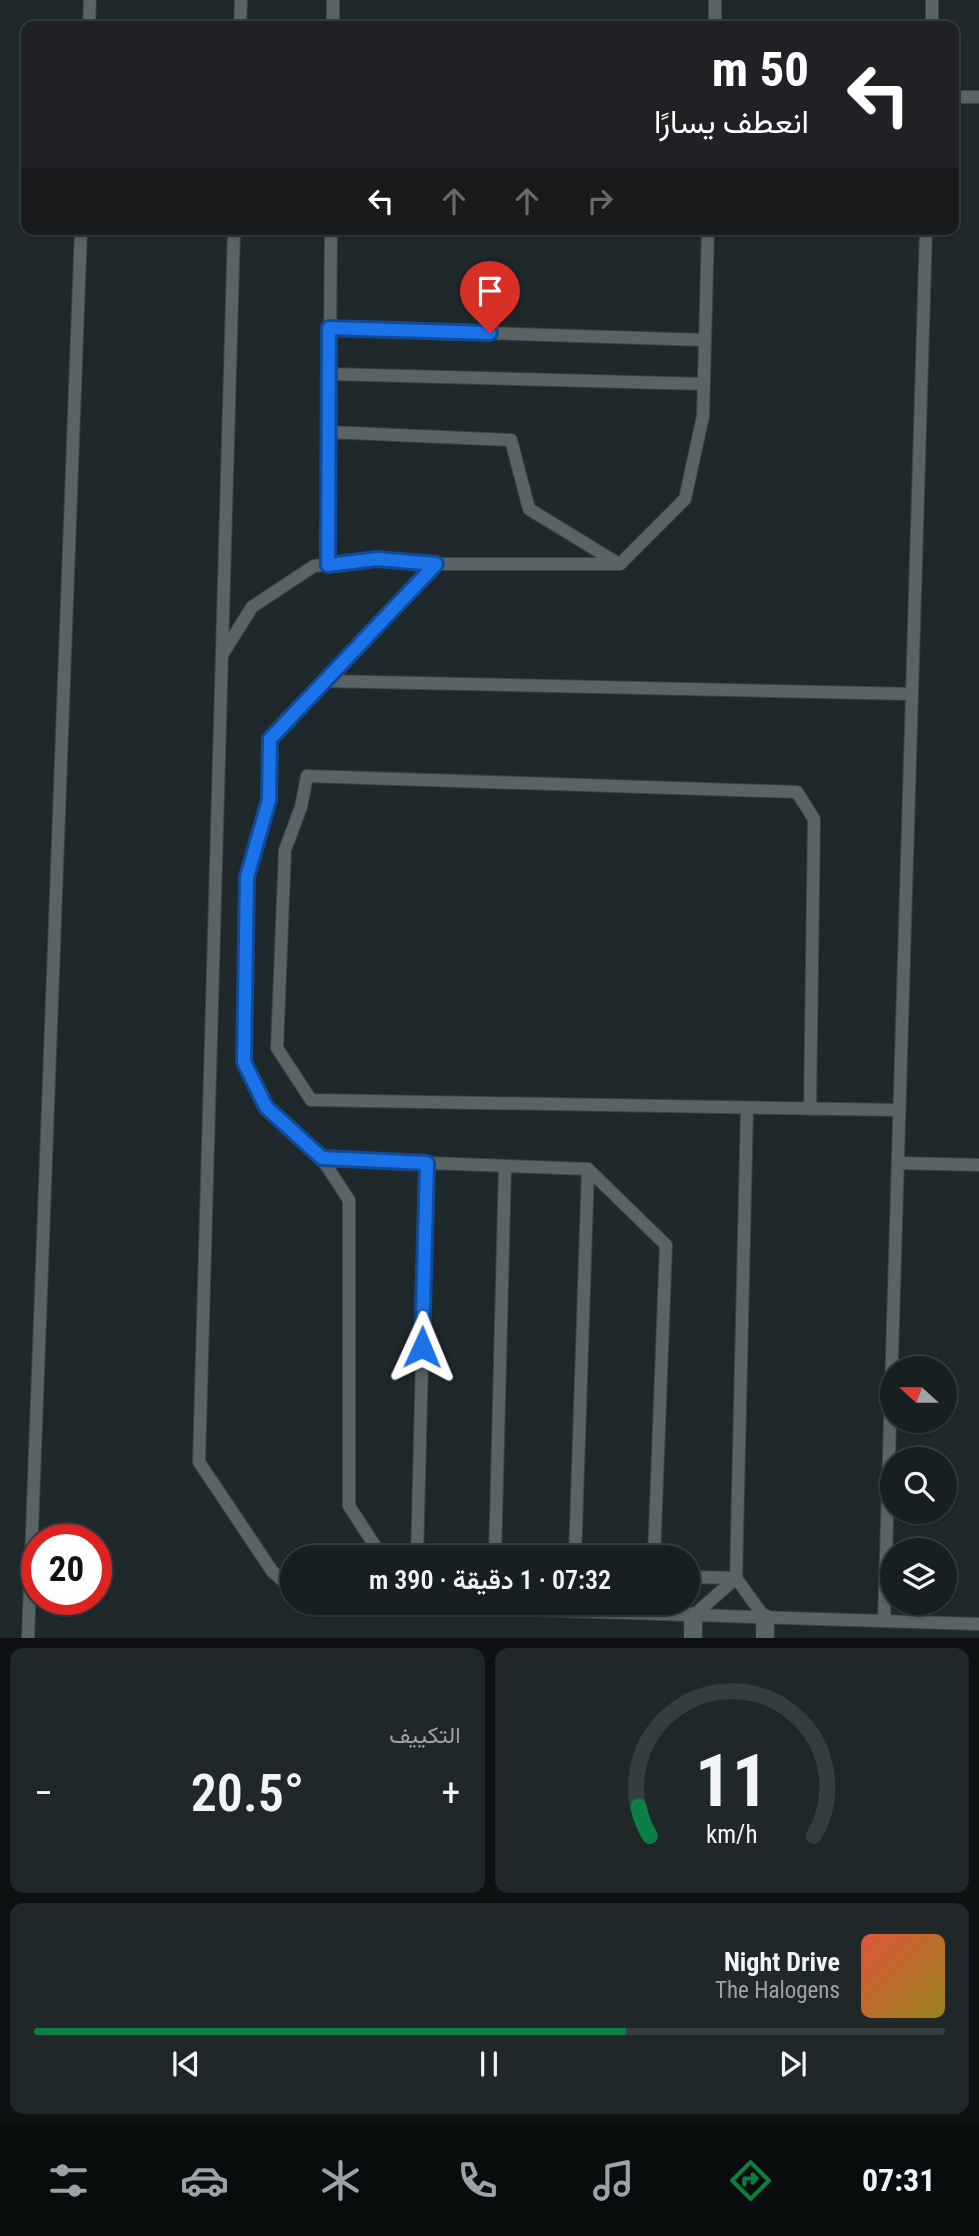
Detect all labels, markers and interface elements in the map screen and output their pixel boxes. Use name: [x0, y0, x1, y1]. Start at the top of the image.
text: 50 m: [712, 41, 809, 98]
icon: left: [833, 49, 924, 140]
text: انعطف يسارًا: [654, 103, 809, 141]
icon: left: [362, 182, 400, 220]
icon: ahead: [435, 182, 473, 220]
icon: ahead: [508, 182, 546, 220]
icon: right: [581, 182, 619, 220]
pin: [460, 261, 520, 333]
icon: arrive: [471, 272, 509, 310]
position arrow: [385, 1310, 459, 1384]
north arrow: [880, 1356, 957, 1433]
map controls: [880, 1356, 957, 1615]
button: search: [880, 1447, 957, 1524]
speed limit sign: 20: [21, 1524, 112, 1615]
button: layers: [880, 1538, 957, 1615]
text: 07:32 · 1 دقيقة · 390 m: [369, 1565, 611, 1595]
text: التكييف: [389, 1722, 461, 1749]
text: 11: [695, 1739, 769, 1825]
text: 20.5°: [191, 1763, 304, 1824]
text: −: [34, 1771, 53, 1815]
text: +: [442, 1771, 461, 1815]
text: km/h: [706, 1820, 757, 1849]
text: Night Drive: [724, 1947, 840, 1977]
text: The Halogens: [715, 1977, 840, 2004]
icon: previous: [167, 2045, 205, 2083]
icon: pause: [470, 2045, 508, 2083]
icon: next: [774, 2045, 812, 2083]
icon: filters: [44, 2156, 93, 2205]
icon: car: [180, 2156, 229, 2205]
icon: climate: [316, 2156, 365, 2205]
icon: phone: [453, 2156, 502, 2205]
icon: music: [589, 2156, 638, 2205]
icon: directions: [726, 2156, 775, 2205]
text: 07:31: [862, 2161, 935, 2199]

